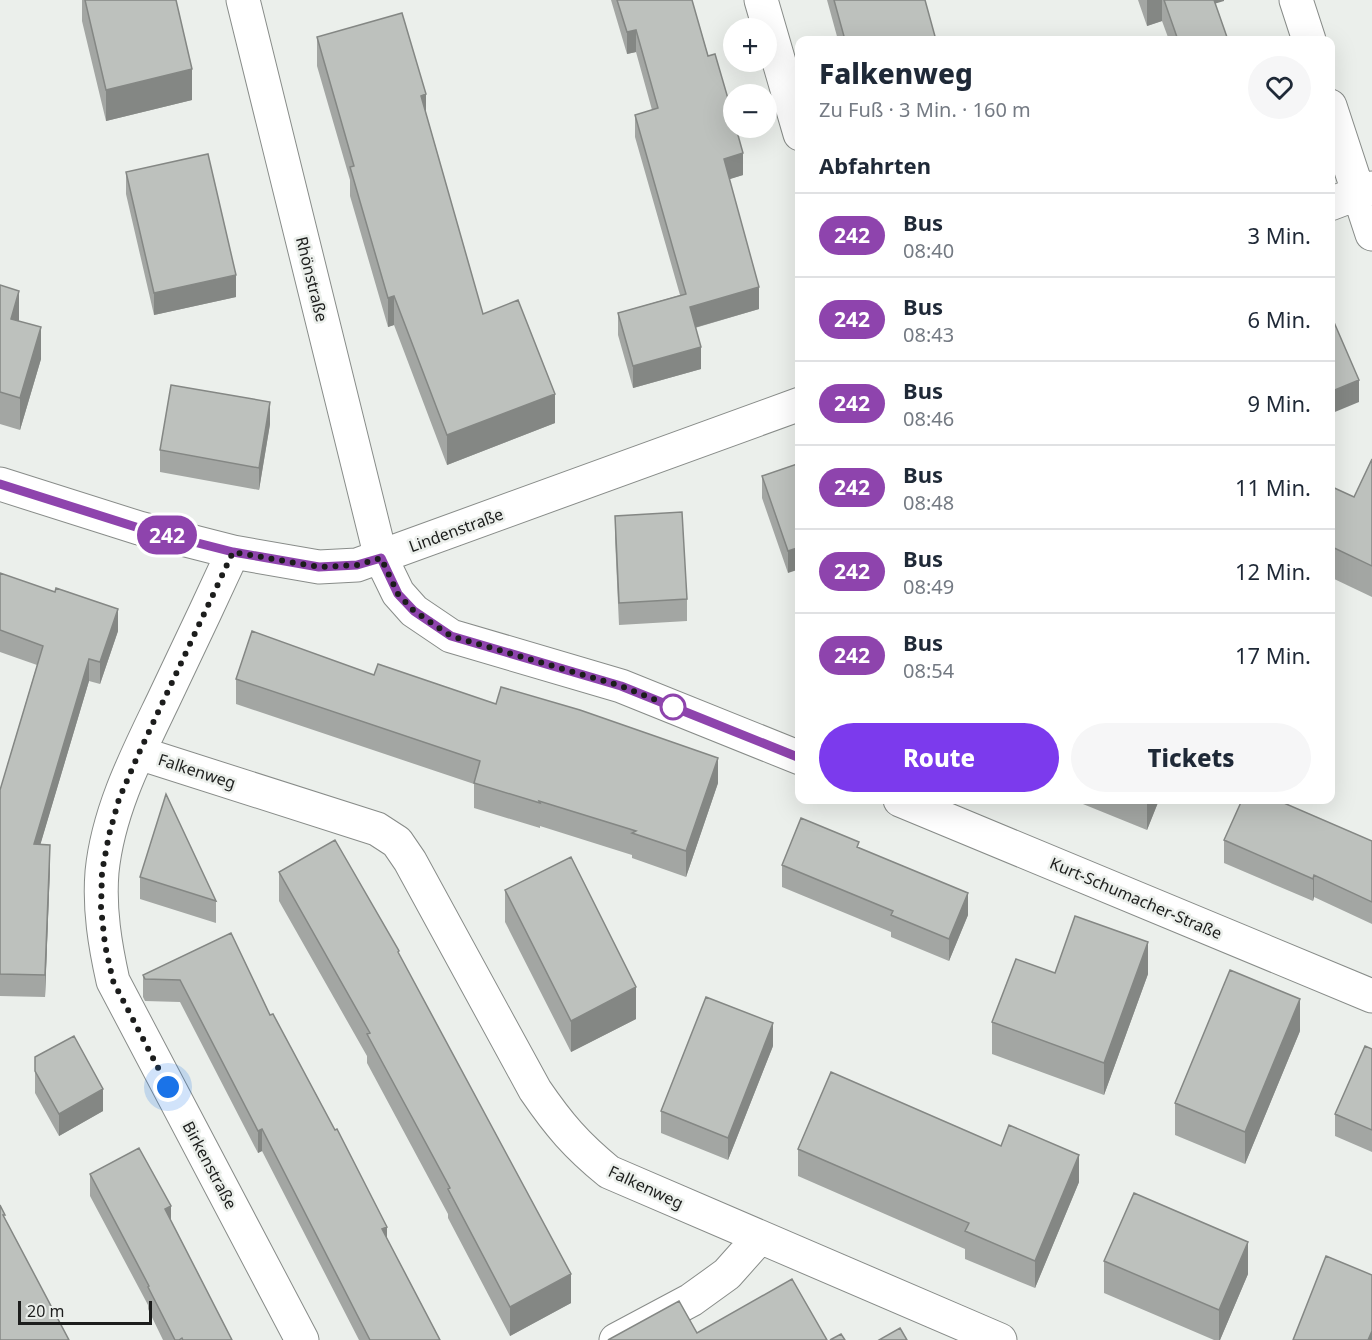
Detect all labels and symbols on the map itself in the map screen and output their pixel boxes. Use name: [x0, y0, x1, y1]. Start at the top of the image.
street label: Rhönstraße: [291, 234, 333, 324]
street label: Lindenstraße: [406, 503, 506, 557]
line badge: 242: [132, 516, 201, 554]
unlabelled marker: [660, 694, 686, 720]
street label: Falkenweg: [155, 748, 239, 794]
street label: Kurt-Schumacher-Straße: [1047, 852, 1225, 944]
your location: [153, 1072, 183, 1102]
street label: Birkenstraße: [178, 1117, 242, 1213]
street label: Falkenweg: [605, 1160, 687, 1214]
scale bar: [18, 1298, 152, 1326]

